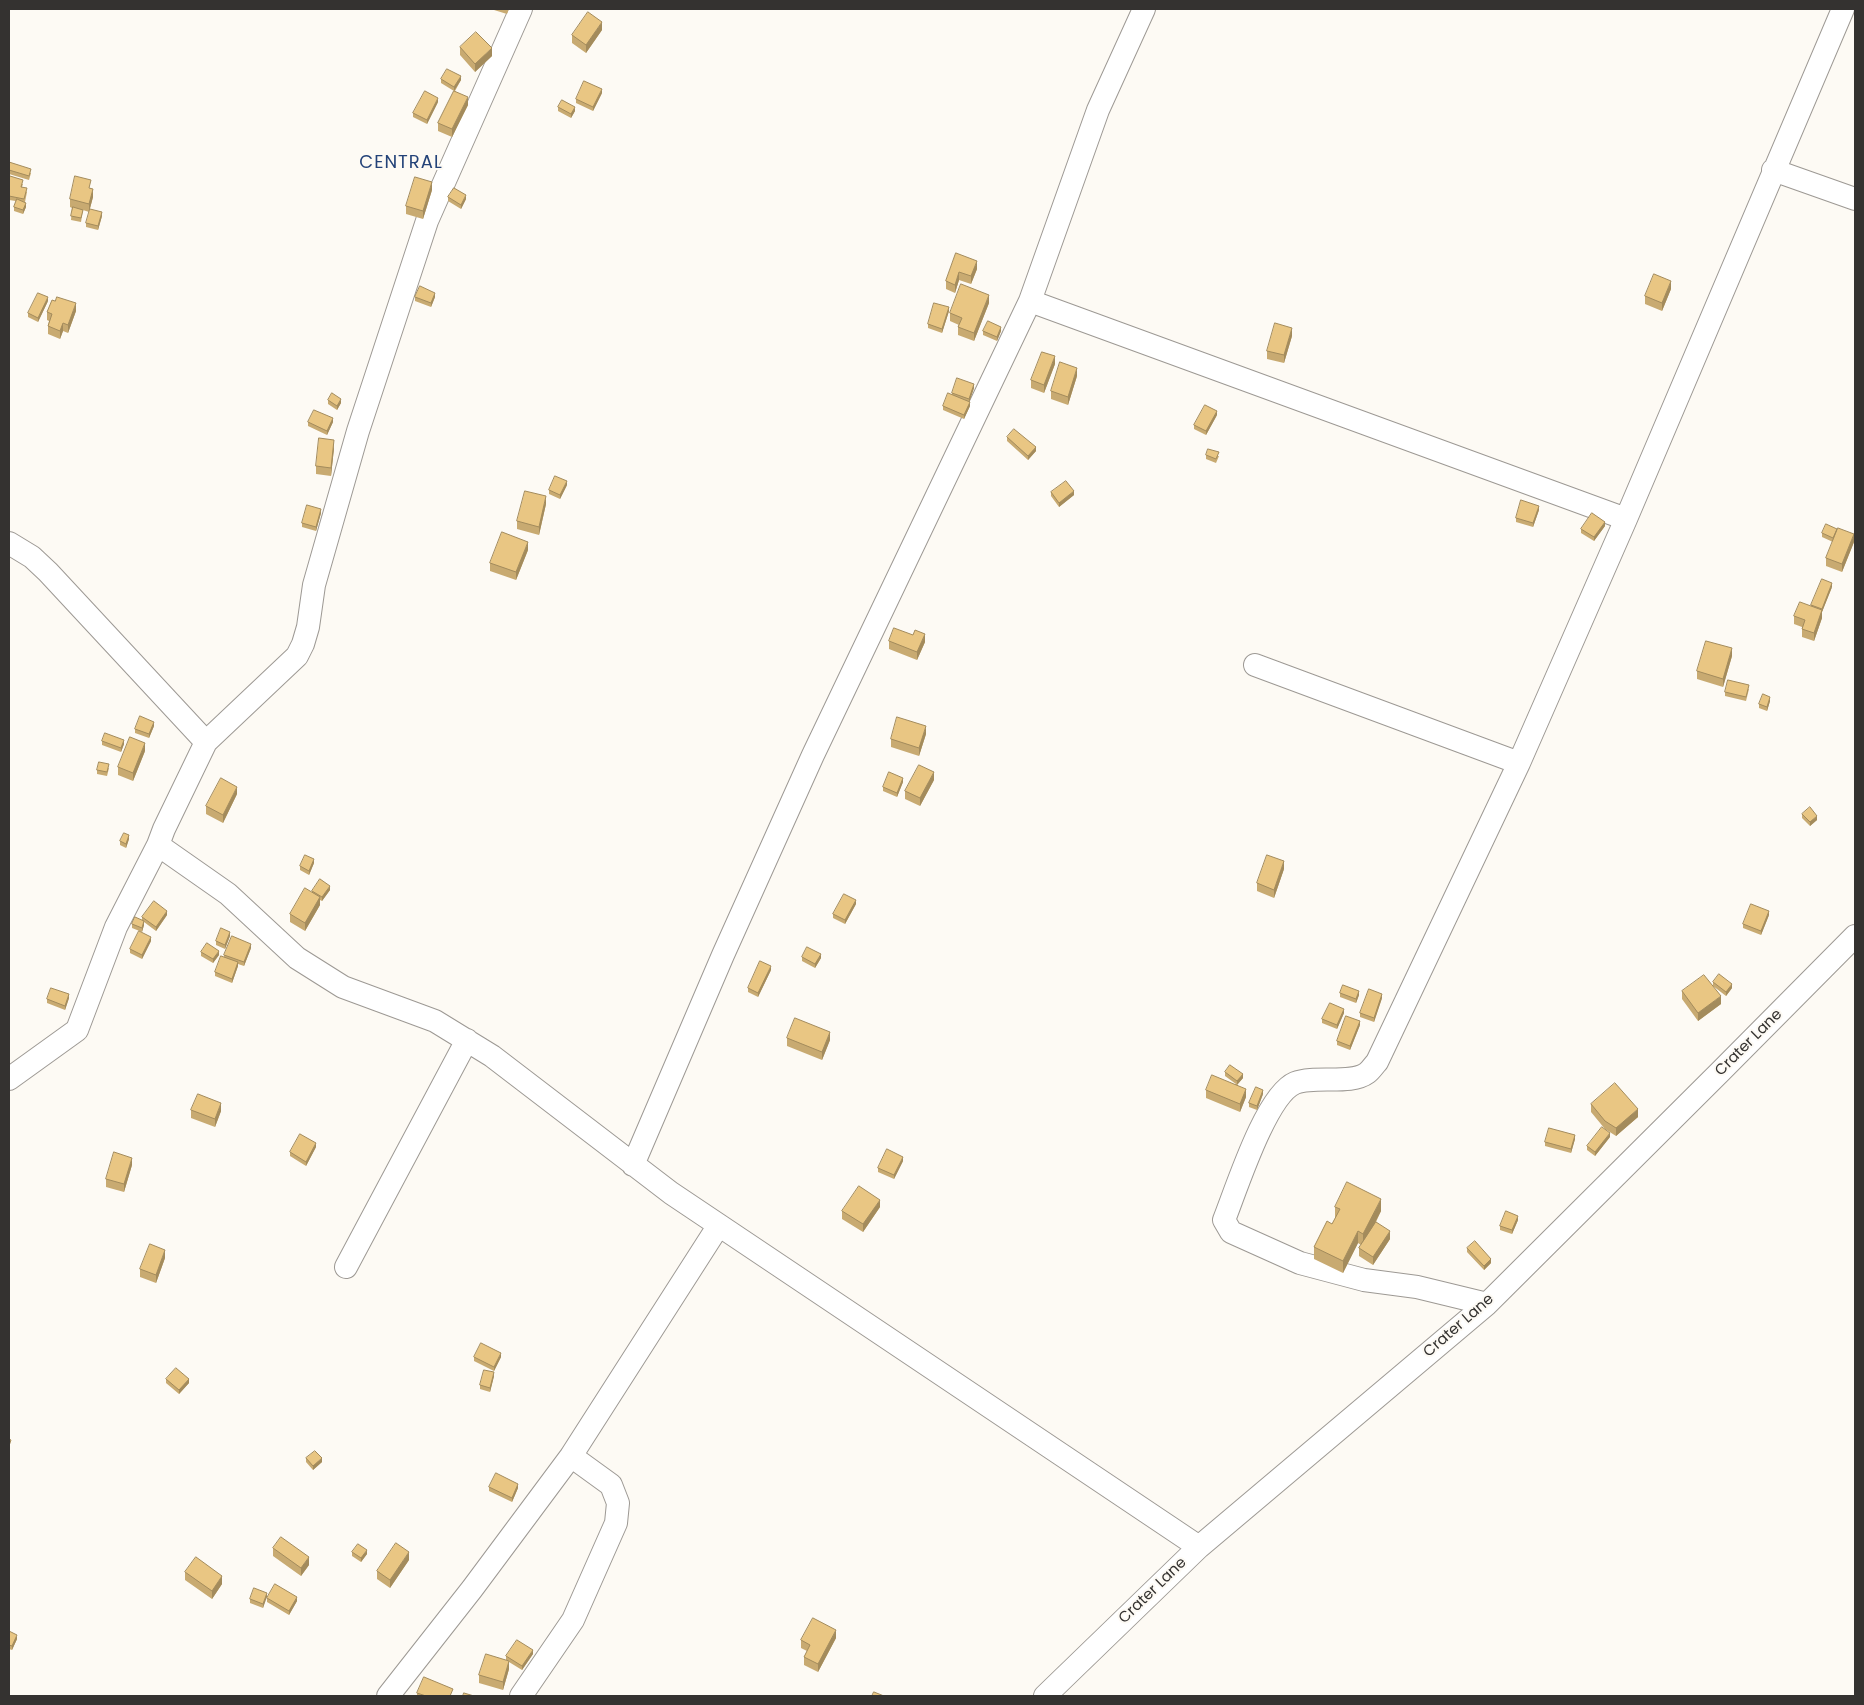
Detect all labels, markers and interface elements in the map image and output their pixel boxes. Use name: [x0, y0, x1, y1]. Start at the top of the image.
district label: CENTRAL: [358, 152, 444, 174]
street label: Crater Lane: [1712, 1006, 1786, 1080]
street label: Crater Lane: [1420, 1291, 1498, 1361]
street label: Crater Lane: [1115, 1554, 1191, 1628]

